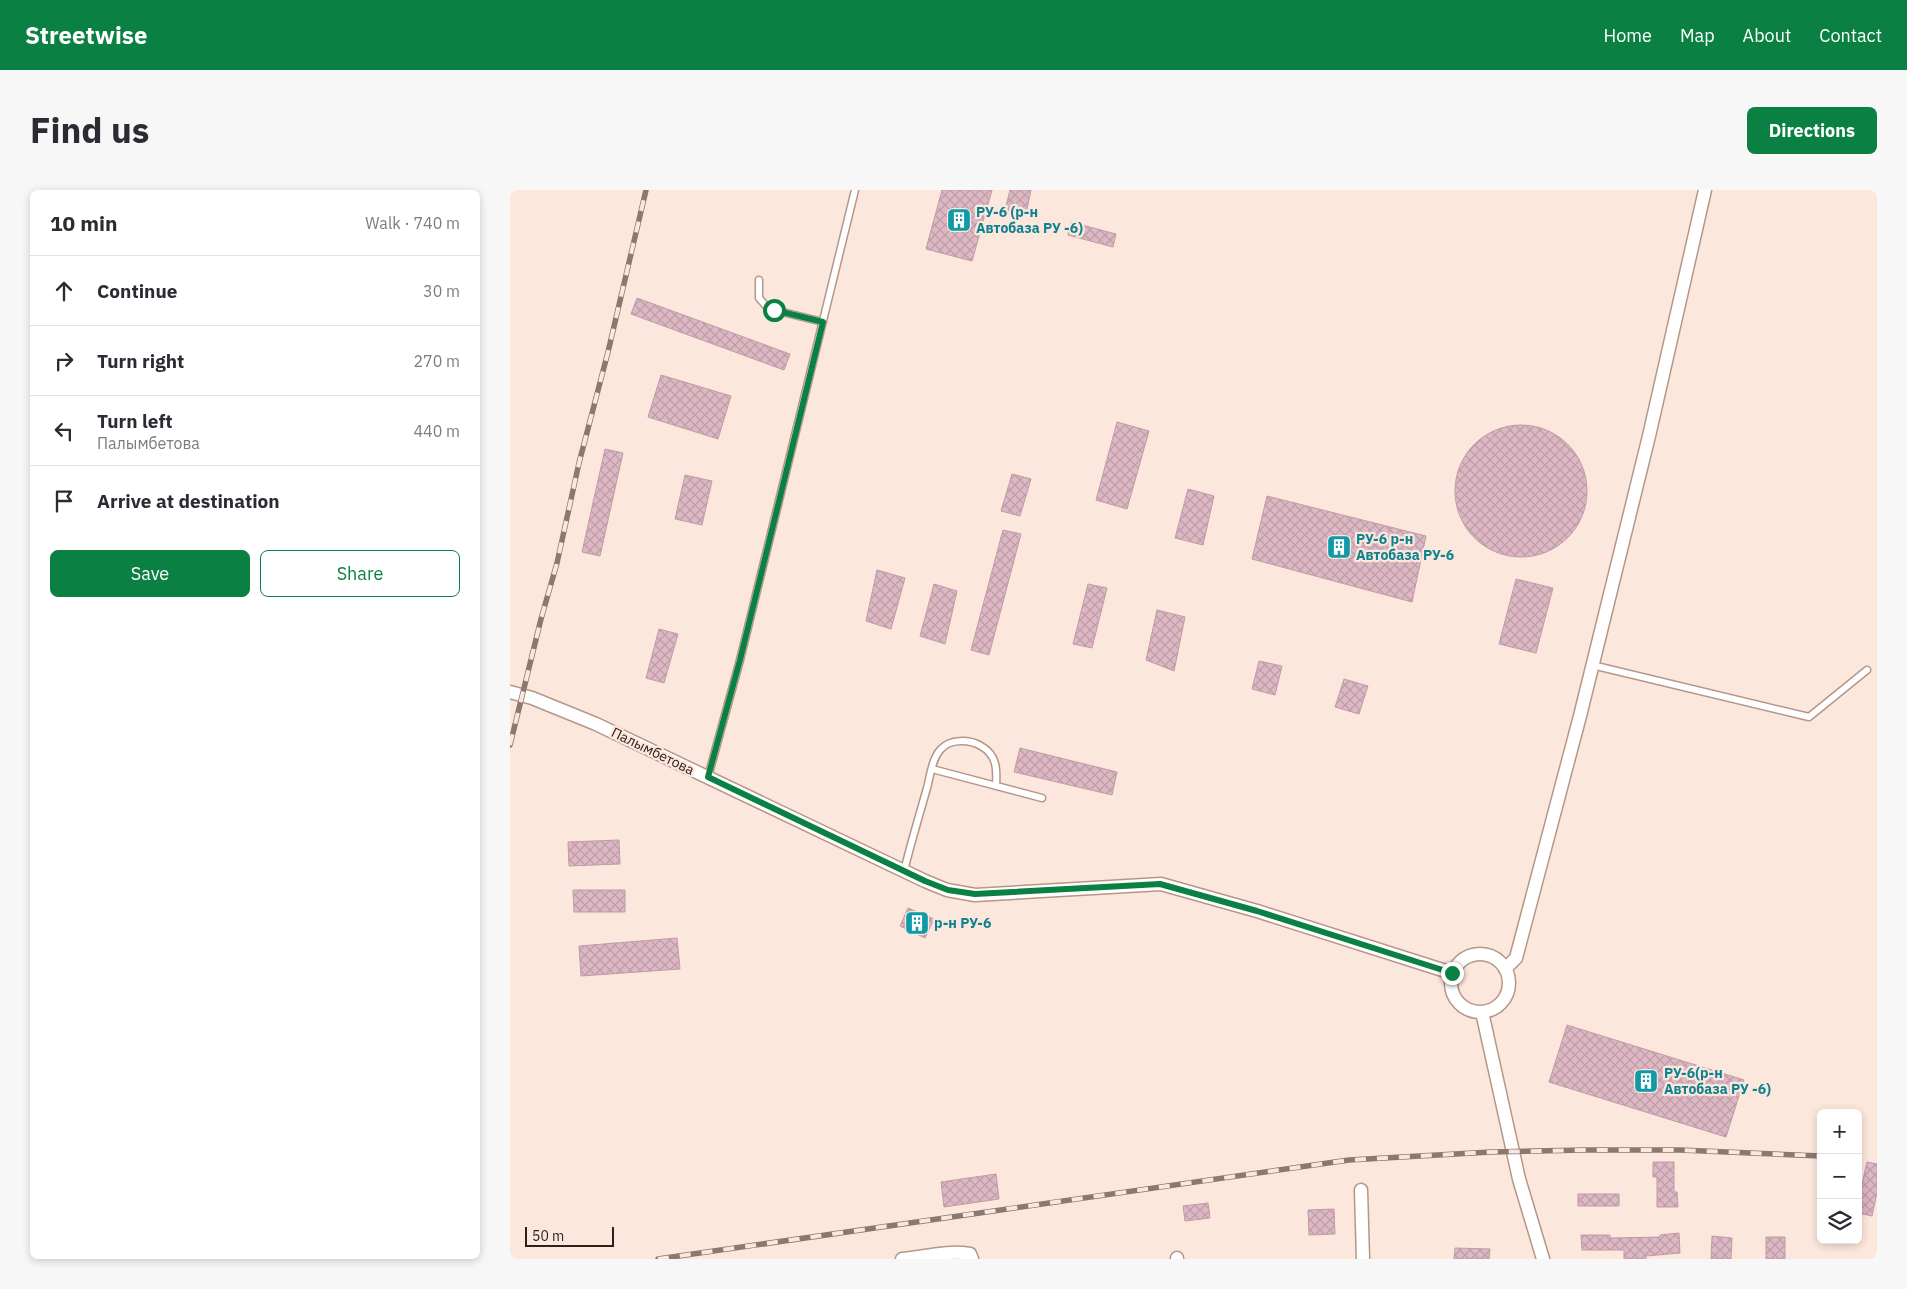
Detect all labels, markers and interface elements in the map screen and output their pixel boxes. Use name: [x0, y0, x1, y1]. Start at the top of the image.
text: Streetwise: [25, 19, 147, 51]
text: Home: [1604, 24, 1652, 47]
text: Map: [1680, 24, 1715, 47]
text: About: [1743, 24, 1791, 47]
text: Contact: [1819, 24, 1882, 47]
text: Find us: [30, 107, 149, 153]
button: Directions: [1747, 107, 1877, 154]
place label: РУ-6 (р-н Автобаза РУ -6): [976, 203, 1083, 237]
building icon: РУ-6 (р-н Автобаза РУ -6): [946, 207, 972, 233]
text: 10 min: [50, 209, 117, 237]
text: Walk · 740 m: [365, 213, 460, 233]
icon: ahead: [50, 277, 78, 305]
text: Continue: [97, 279, 177, 303]
text: 30 m: [423, 281, 460, 301]
route start: [763, 299, 786, 322]
icon: right: [50, 347, 78, 375]
text: Turn right: [97, 349, 184, 373]
text: 270 m: [413, 351, 460, 371]
text: Turn left: [97, 409, 173, 433]
icon: left: [50, 417, 78, 445]
text: 440 m: [413, 421, 460, 441]
text: Палымбетова: [97, 433, 200, 453]
icon: arrive: [50, 487, 78, 515]
text: Arrive at destination: [97, 489, 280, 513]
place label: РУ-6 р-н Автобаза РУ-6: [1356, 530, 1454, 564]
building icon: РУ-6 р-н Автобаза РУ-6: [1326, 534, 1352, 560]
button: Save: [50, 550, 250, 597]
button: Share: [260, 550, 460, 597]
street label: Палымбетова: [609, 723, 698, 779]
building icon: р-н РУ-6: [904, 910, 930, 936]
place label: р-н РУ-6: [934, 914, 991, 932]
route end: [1441, 962, 1464, 985]
place label: РУ-6(р-н Автобаза РУ -6): [1664, 1064, 1771, 1098]
building icon: РУ-6(р-н Автобаза РУ -6): [1633, 1068, 1659, 1094]
map controls: [1817, 1109, 1862, 1244]
button: +: [1817, 1109, 1862, 1154]
button: −: [1817, 1154, 1862, 1199]
button: layers: [1817, 1199, 1862, 1244]
scale bar: [525, 1224, 614, 1247]
text: 50 m: [532, 1227, 564, 1245]

